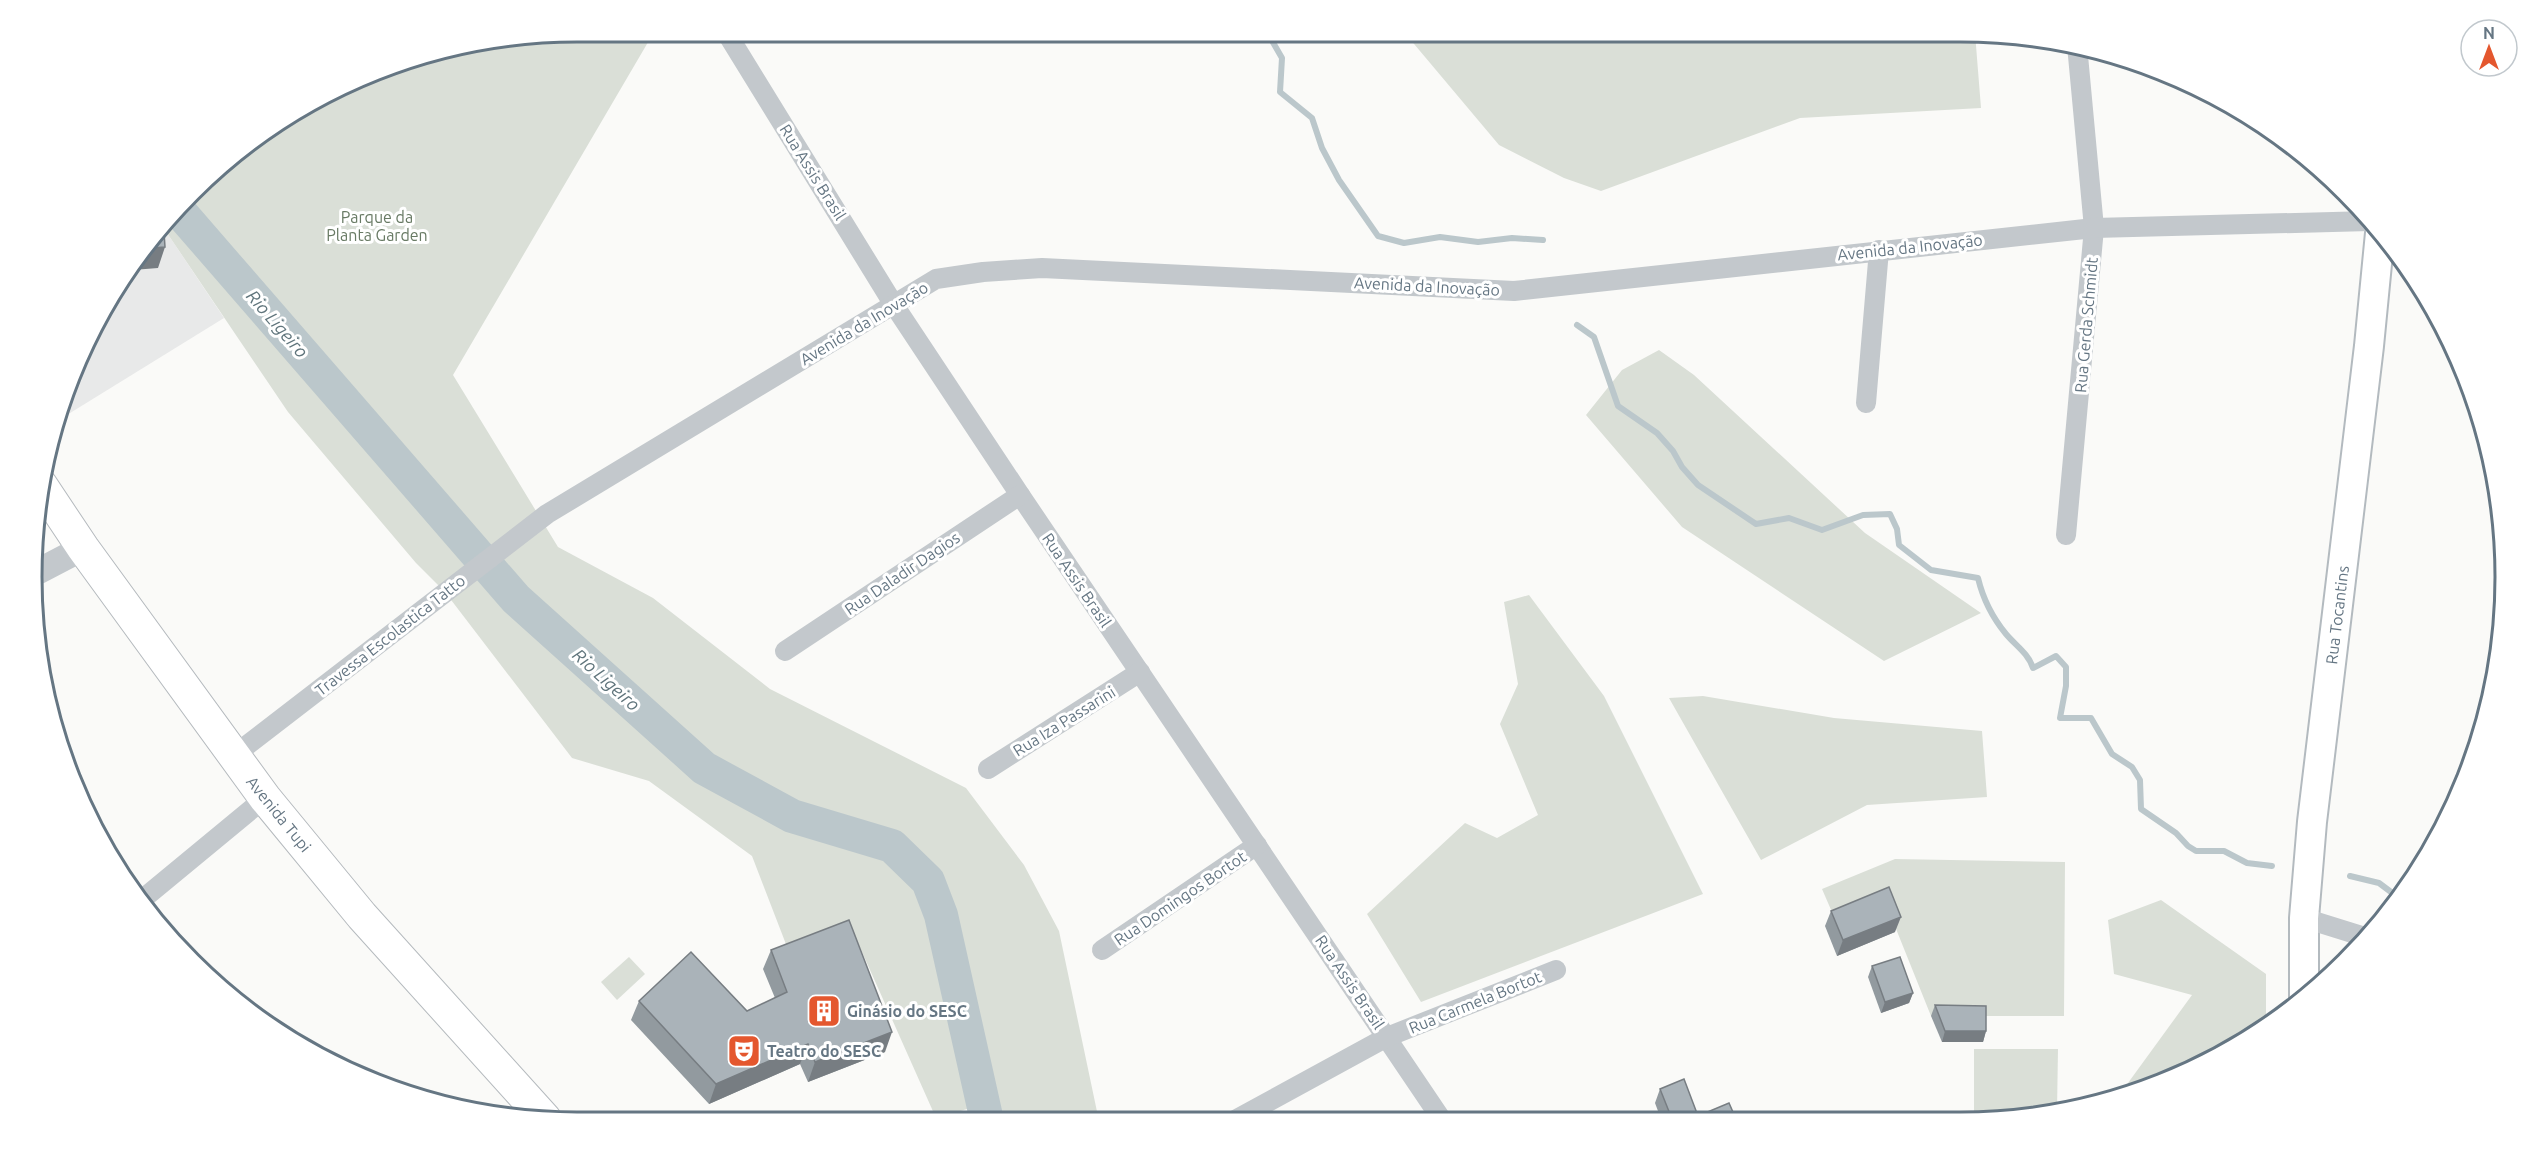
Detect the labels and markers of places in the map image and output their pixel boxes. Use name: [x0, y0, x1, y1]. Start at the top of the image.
building icon: Ginásio do SESC: [806, 993, 842, 1029]
place label: Ginásio do SESC: [847, 1002, 967, 1020]
theatre icon: Teatro do SESC: [726, 1033, 762, 1069]
place label: Teatro do SESC: [767, 1042, 881, 1060]

